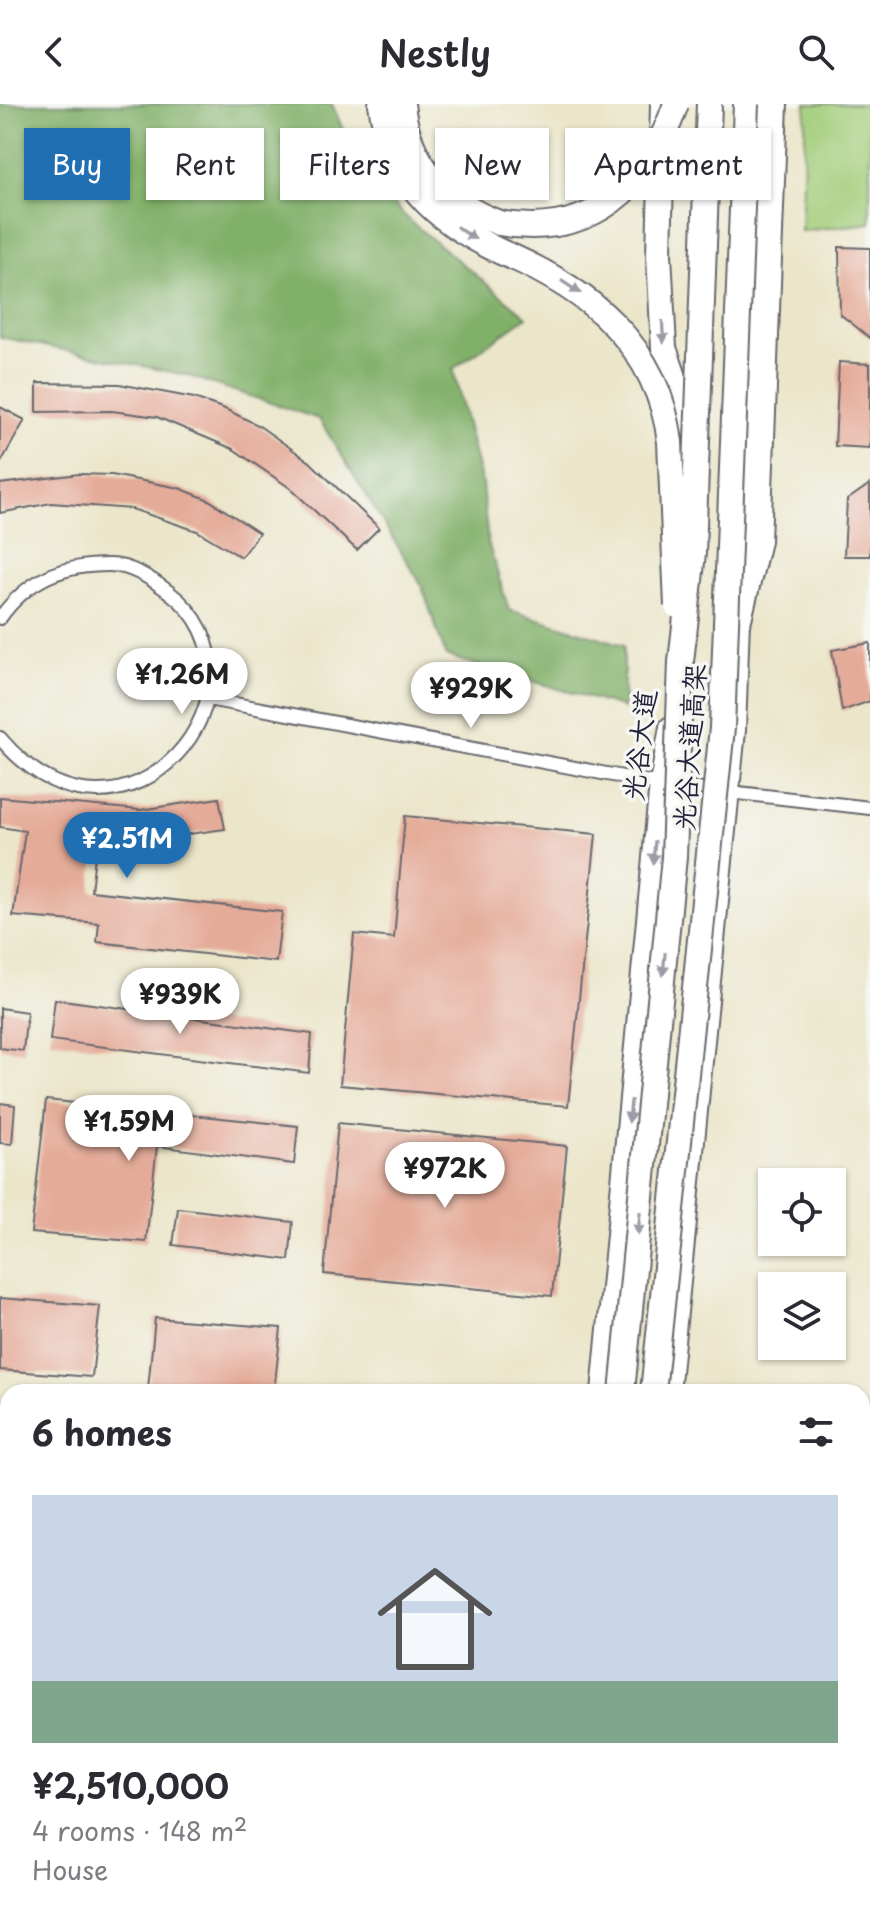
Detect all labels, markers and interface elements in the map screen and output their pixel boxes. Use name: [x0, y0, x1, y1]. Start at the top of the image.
text: Nestly: [379, 25, 491, 79]
icon: back: [32, 30, 76, 74]
icon: search: [794, 30, 838, 74]
chip: Buy: [24, 128, 130, 200]
chip: Rent: [146, 128, 264, 200]
chip: Filters: [280, 128, 419, 200]
chip: New: [435, 128, 549, 200]
chip: Apartment: [565, 128, 771, 200]
one-way arrow: [456, 226, 477, 241]
one-way arrow: [560, 279, 581, 294]
one-way arrow: [657, 320, 670, 345]
pin: ¥1.26M: [117, 648, 247, 716]
text: ¥1.26M: [135, 654, 229, 693]
pin: ¥929K: [415, 662, 527, 730]
street label: 光谷大道高架: [661, 662, 715, 832]
text: ¥929K: [429, 668, 513, 707]
street label: 光谷大道: [610, 687, 666, 803]
pin: ¥2.51M: [62, 812, 192, 880]
text: ¥2.51M: [81, 818, 173, 857]
one-way arrow: [648, 840, 661, 865]
one-way arrow: [657, 952, 670, 977]
pin: ¥939K: [124, 968, 236, 1036]
text: ¥939K: [139, 974, 221, 1013]
pin: ¥1.59M: [64, 1095, 194, 1163]
one-way arrow: [623, 1099, 636, 1124]
text: ¥1.59M: [83, 1101, 175, 1140]
pin: ¥972K: [389, 1142, 501, 1210]
text: ¥972K: [403, 1148, 487, 1187]
map controls: [758, 1168, 846, 1360]
button: locate: [758, 1168, 846, 1256]
one-way arrow: [632, 1211, 645, 1236]
button: layers: [758, 1272, 846, 1360]
text: 6 homes: [32, 1406, 172, 1458]
icon: filters: [794, 1410, 838, 1454]
icon: home: [363, 1547, 507, 1691]
text: ¥2,510,000: [32, 1759, 229, 1811]
text: 4 rooms · 148 m²: [32, 1811, 247, 1850]
text: House: [32, 1850, 108, 1889]

